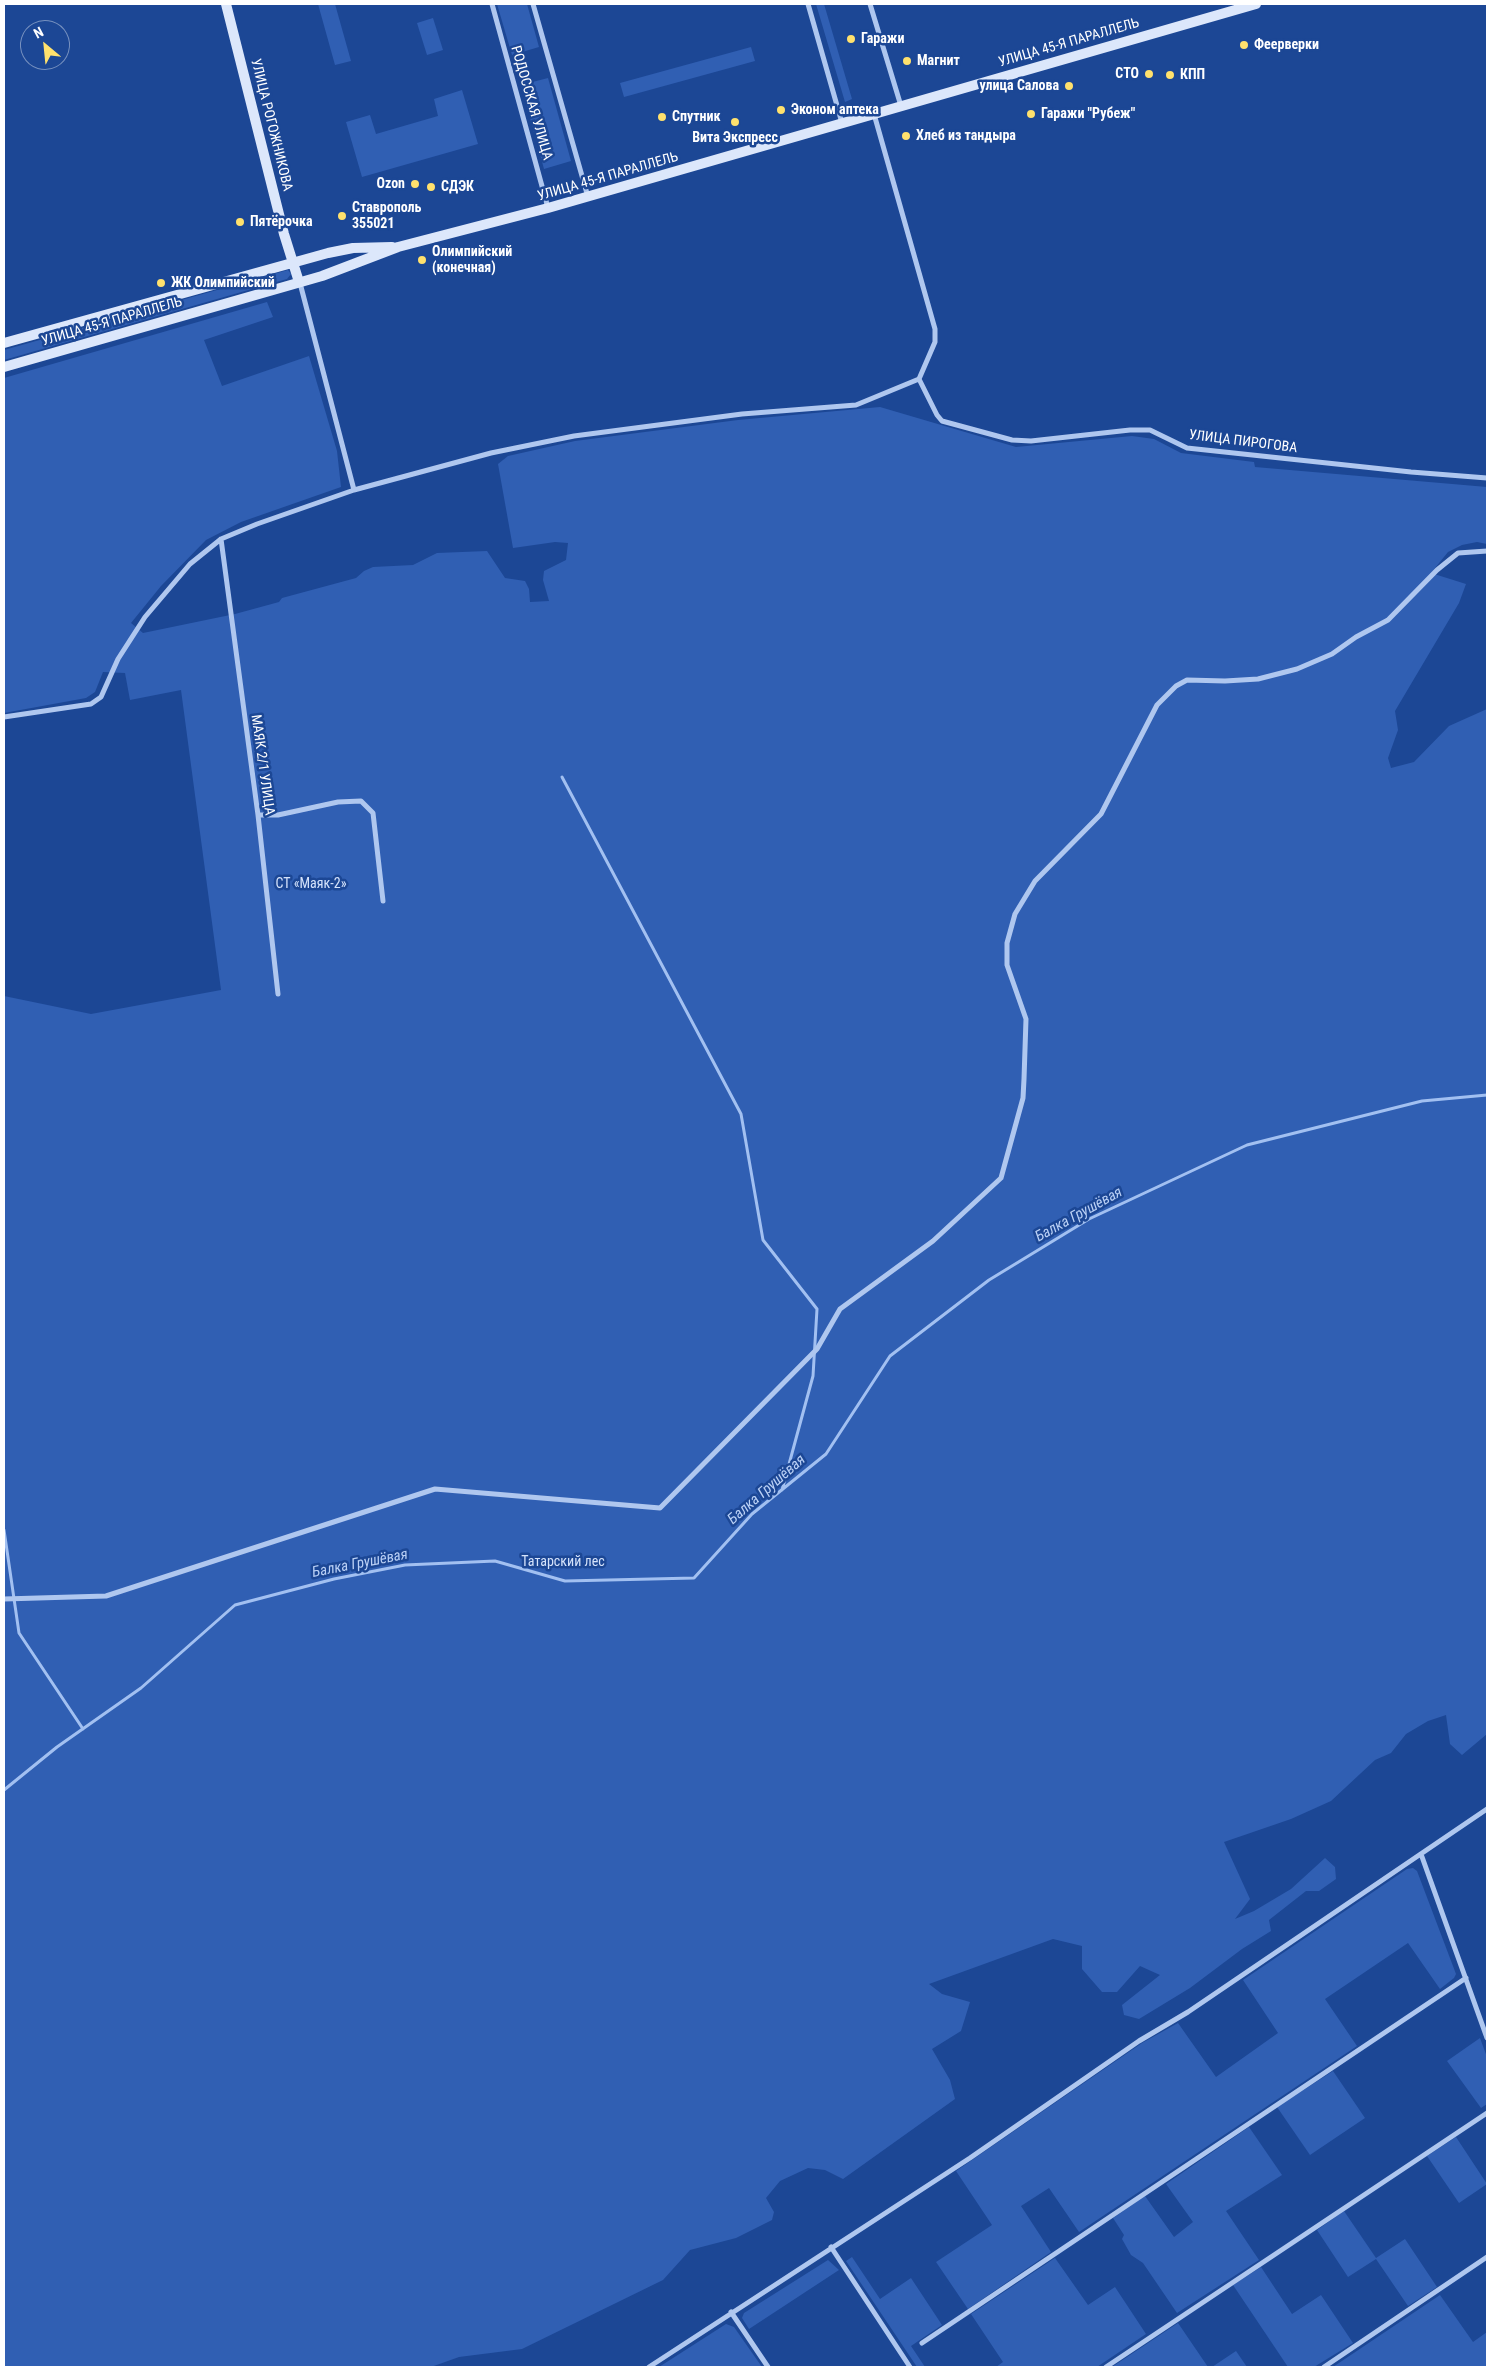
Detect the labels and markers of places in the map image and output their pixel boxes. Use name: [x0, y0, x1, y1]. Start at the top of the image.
place label: Гаражи: [861, 31, 904, 47]
marker: Гаражи: [845, 33, 857, 45]
place label: Феерверки: [1254, 37, 1319, 53]
marker: Феерверки: [1238, 39, 1250, 51]
place label: Магнит: [917, 53, 960, 69]
marker: Магнит: [901, 55, 913, 67]
place label: СТО: [1115, 66, 1139, 82]
place label: КПП: [1180, 67, 1205, 83]
marker: СТО: [1143, 68, 1155, 80]
marker: КПП: [1164, 69, 1176, 81]
place label: улица Салова: [980, 78, 1059, 94]
marker: улица Салова: [1063, 80, 1075, 92]
place label: Эконом аптека: [791, 102, 879, 118]
marker: Эконом аптека: [775, 104, 787, 116]
place label: Гаражи "Рубеж": [1041, 106, 1135, 122]
marker: Гаражи "Рубеж": [1025, 108, 1037, 120]
place label: Спутник: [672, 109, 721, 125]
marker: Спутник: [656, 111, 668, 123]
marker: Вита Экспресс: [729, 116, 741, 128]
place label: Хлеб из тандыра: [916, 128, 1016, 144]
place label: Вита Экспресс: [692, 130, 778, 146]
marker: Хлеб из тандыра: [900, 130, 912, 142]
place label: Ozon: [376, 176, 405, 192]
marker: Ozon: [409, 178, 421, 190]
place label: СДЭК: [441, 179, 474, 195]
marker: СДЭК: [425, 181, 437, 193]
place label: Ставрополь 355021: [352, 200, 421, 232]
marker: Ставрополь 355021: [336, 210, 348, 222]
place label: Пятёрочка: [250, 214, 313, 230]
marker: Пятёрочка: [234, 216, 246, 228]
place label: Олимпийский (конечная): [432, 244, 512, 276]
marker: Олимпийский (конечная): [416, 254, 428, 266]
place label: ЖК Олимпийский: [171, 275, 275, 291]
marker: ЖК Олимпийский: [155, 277, 167, 289]

